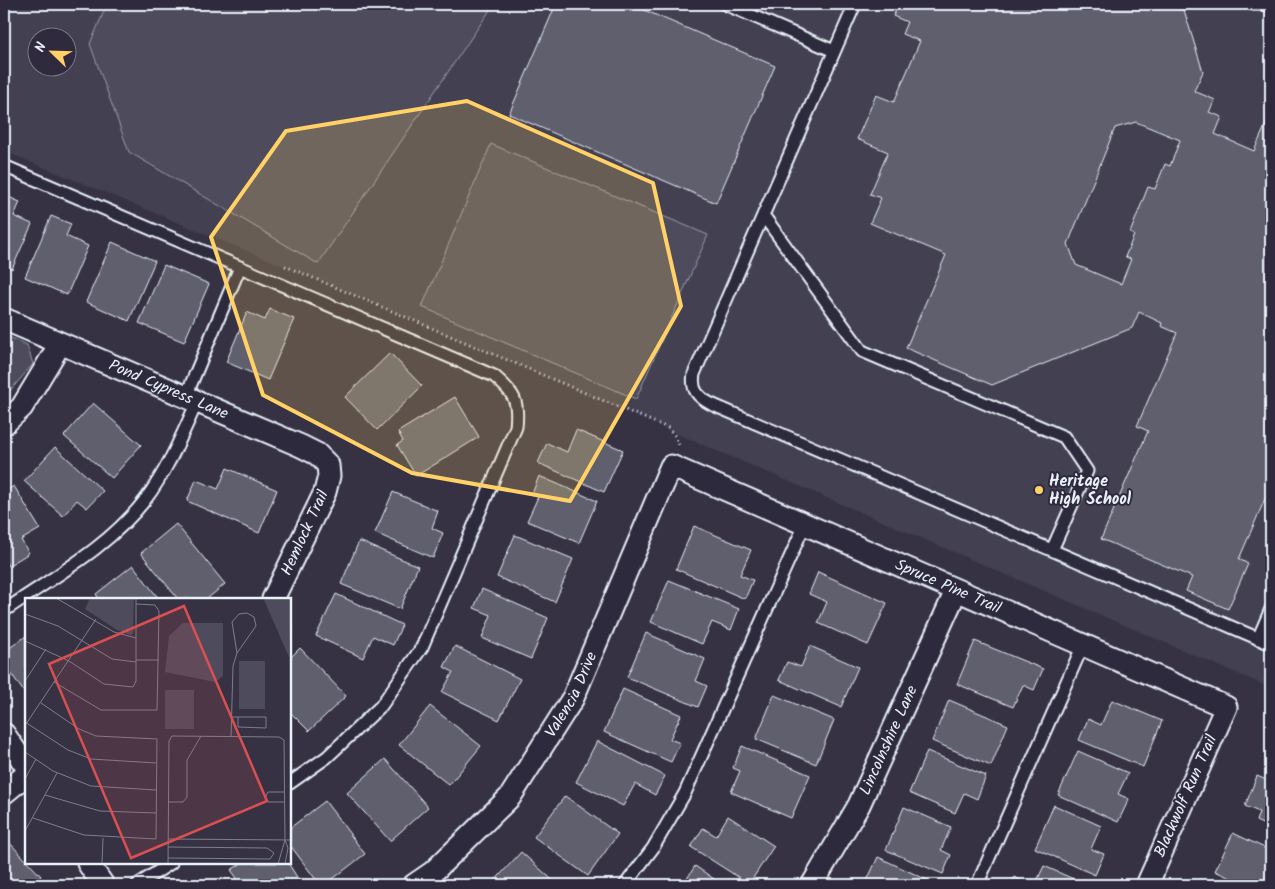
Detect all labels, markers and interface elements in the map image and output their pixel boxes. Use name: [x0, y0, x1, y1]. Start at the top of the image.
north arrow: [28, 28, 78, 78]
text: N: [29, 39, 53, 56]
street label: Pond Cypress Lane: [105, 353, 232, 426]
place label: Heritage High School: [1049, 469, 1132, 512]
marker: Heritage High School: [1033, 484, 1045, 496]
street label: Hemlock Trail: [274, 486, 336, 580]
street label: Spruce Pine Trail: [891, 552, 1005, 621]
inset map: [25, 598, 291, 864]
street label: Valencia Drive: [538, 648, 604, 743]
street label: Lincolnshire Lane: [853, 681, 924, 799]
street label: Blackwolf Run Trail: [1148, 731, 1224, 861]

